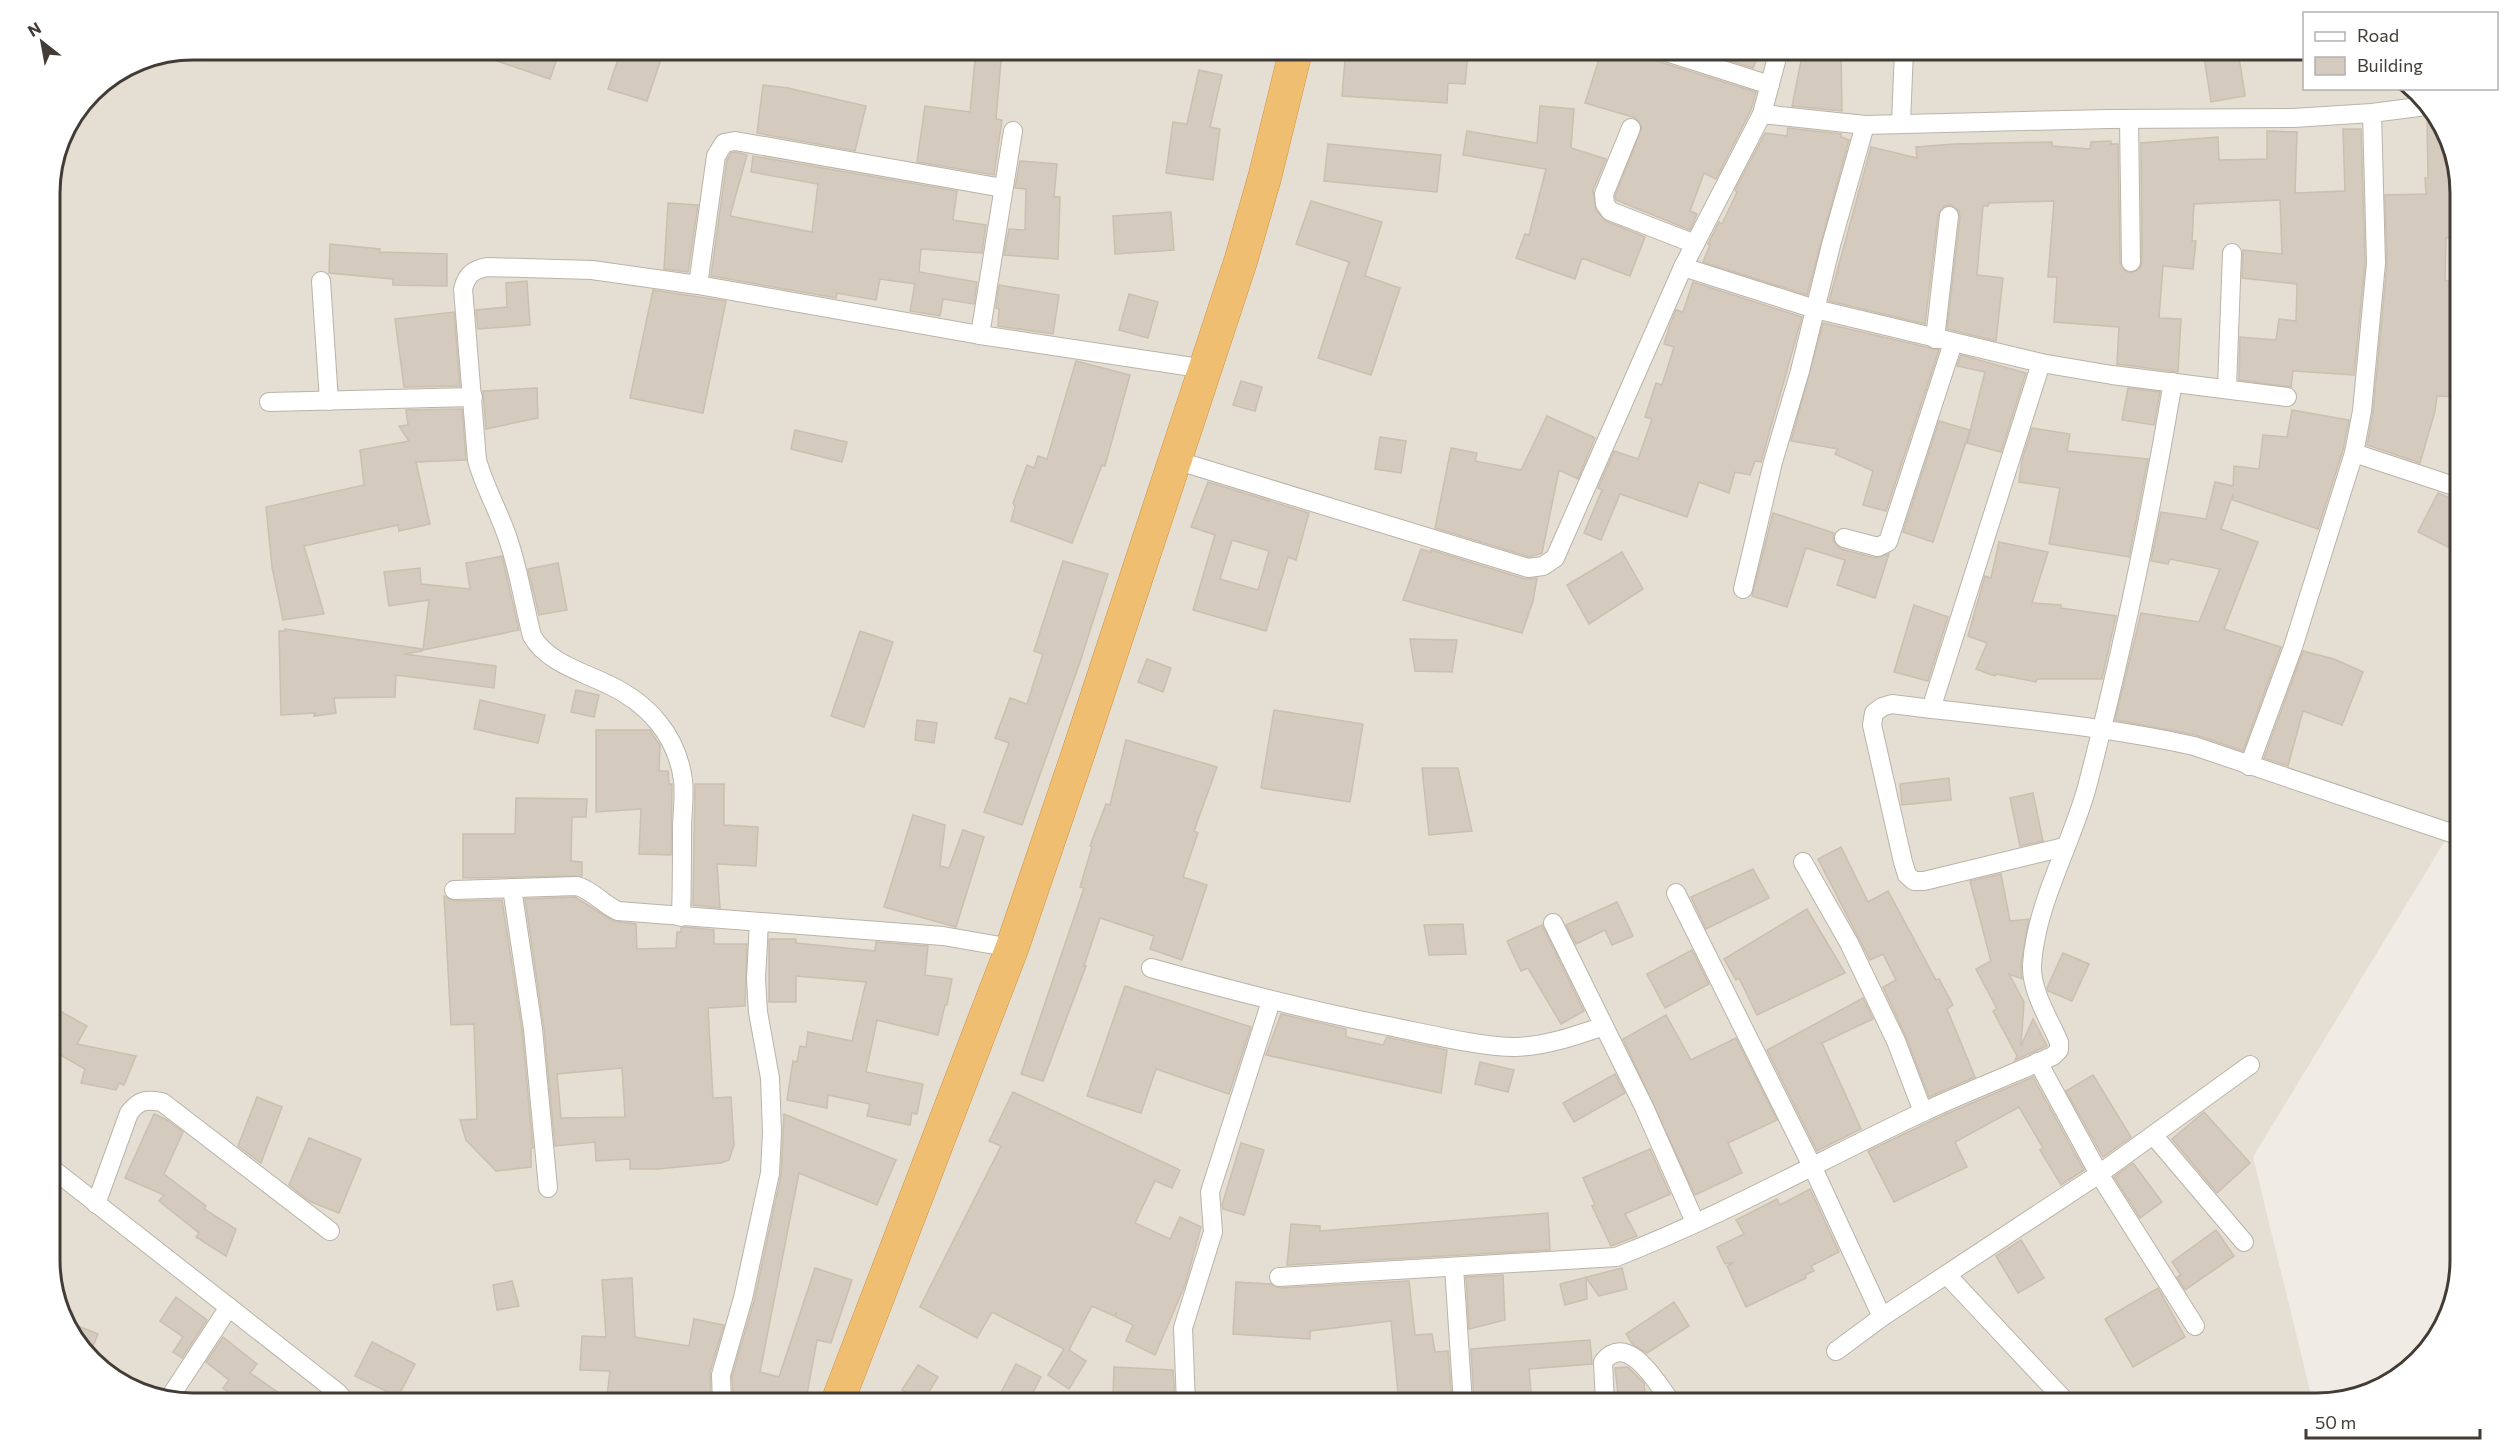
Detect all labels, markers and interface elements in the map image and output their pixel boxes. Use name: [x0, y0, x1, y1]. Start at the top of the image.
north arrow: [12, 12, 72, 72]
legend: [2303, 12, 2498, 90]
text: N: [24, 17, 44, 40]
text: Road: [2357, 24, 2399, 46]
text: Building: [2357, 54, 2423, 76]
scale bar: [2306, 1402, 2480, 1440]
text: 50 m: [2315, 1411, 2356, 1433]

